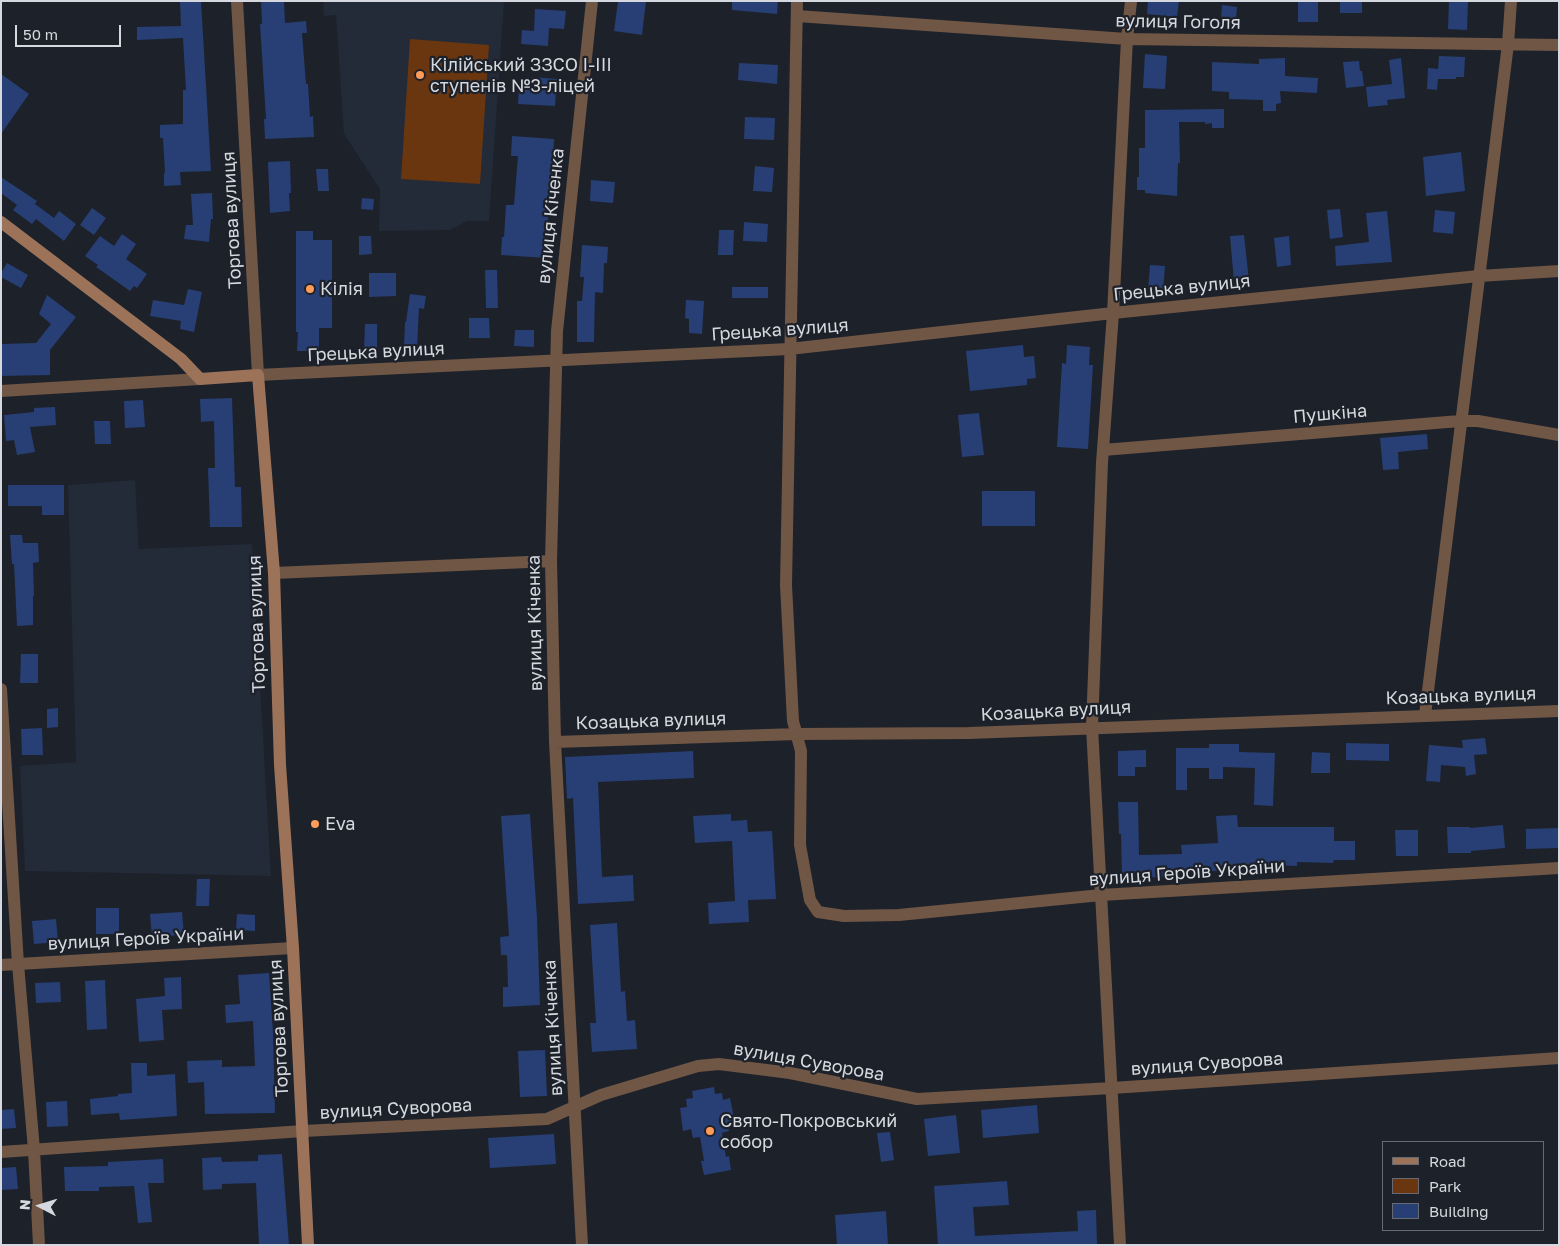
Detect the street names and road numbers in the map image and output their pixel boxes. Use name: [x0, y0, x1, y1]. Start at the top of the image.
street label: вулиця Гоголя: [1115, 10, 1241, 34]
street label: вулиця Кіченка: [533, 147, 569, 285]
street label: Торгова вулиця: [218, 151, 246, 289]
street label: Грецька вулиця: [1112, 270, 1252, 306]
street label: Грецька вулиця: [711, 314, 849, 346]
street label: Грецька вулиця: [307, 338, 445, 366]
street label: Пушкіна: [1292, 400, 1368, 428]
street label: Торгова вулиця: [244, 555, 270, 693]
street label: вулиця Кіченка: [523, 555, 547, 691]
street label: Козацька вулиця: [1385, 683, 1537, 709]
street label: Козацька вулиця: [980, 696, 1132, 726]
street label: Козацька вулиця: [575, 708, 727, 734]
street label: вулиця Героїв України: [1088, 855, 1286, 891]
street label: вулиця Героїв України: [47, 923, 245, 955]
street label: Торгова вулиця: [265, 959, 293, 1097]
street label: вулиця Кіченка: [539, 959, 567, 1097]
street label: вулиця Суворова: [732, 1038, 886, 1086]
street label: вулиця Суворова: [1130, 1048, 1284, 1080]
street label: вулиця Суворова: [319, 1094, 473, 1124]

